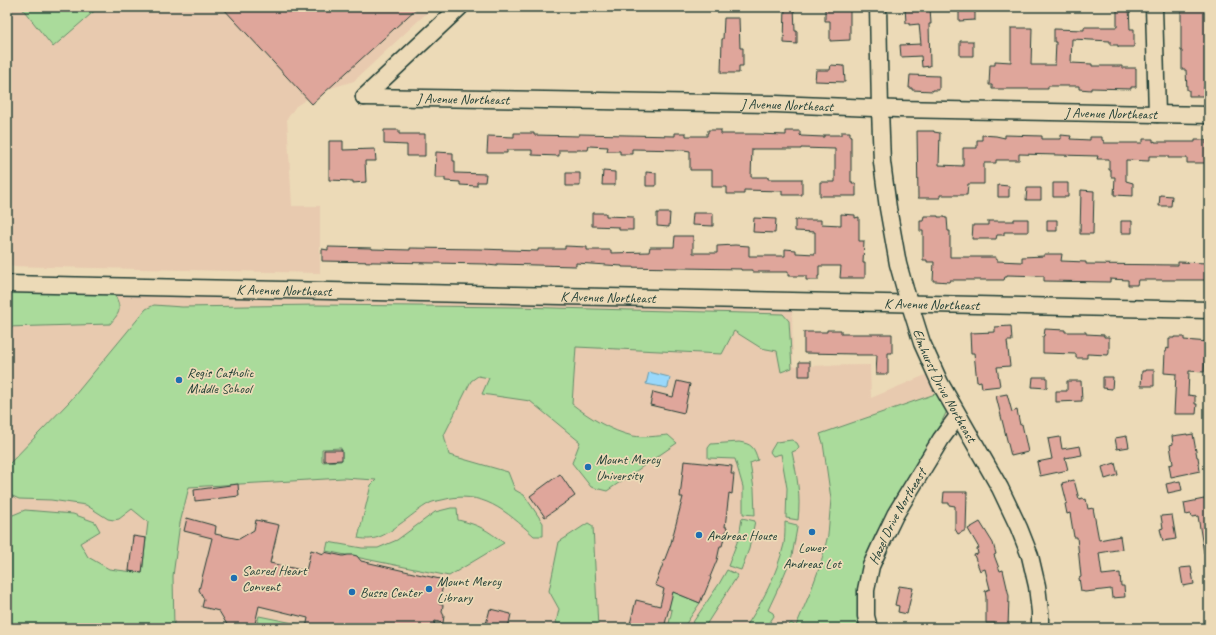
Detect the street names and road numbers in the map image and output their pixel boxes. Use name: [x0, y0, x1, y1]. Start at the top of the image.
street label: J Avenue Northeast: [416, 90, 511, 108]
street label: J Avenue Northeast: [740, 95, 835, 115]
street label: J Avenue Northeast: [1063, 104, 1159, 123]
street label: K Avenue Northeast: [236, 281, 333, 300]
street label: K Avenue Northeast: [560, 288, 657, 307]
street label: K Avenue Northeast: [884, 295, 981, 314]
street label: Elmhurst Drive Northeast: [909, 327, 981, 447]
street label: Hazel Drive Northeast: [865, 464, 931, 567]

